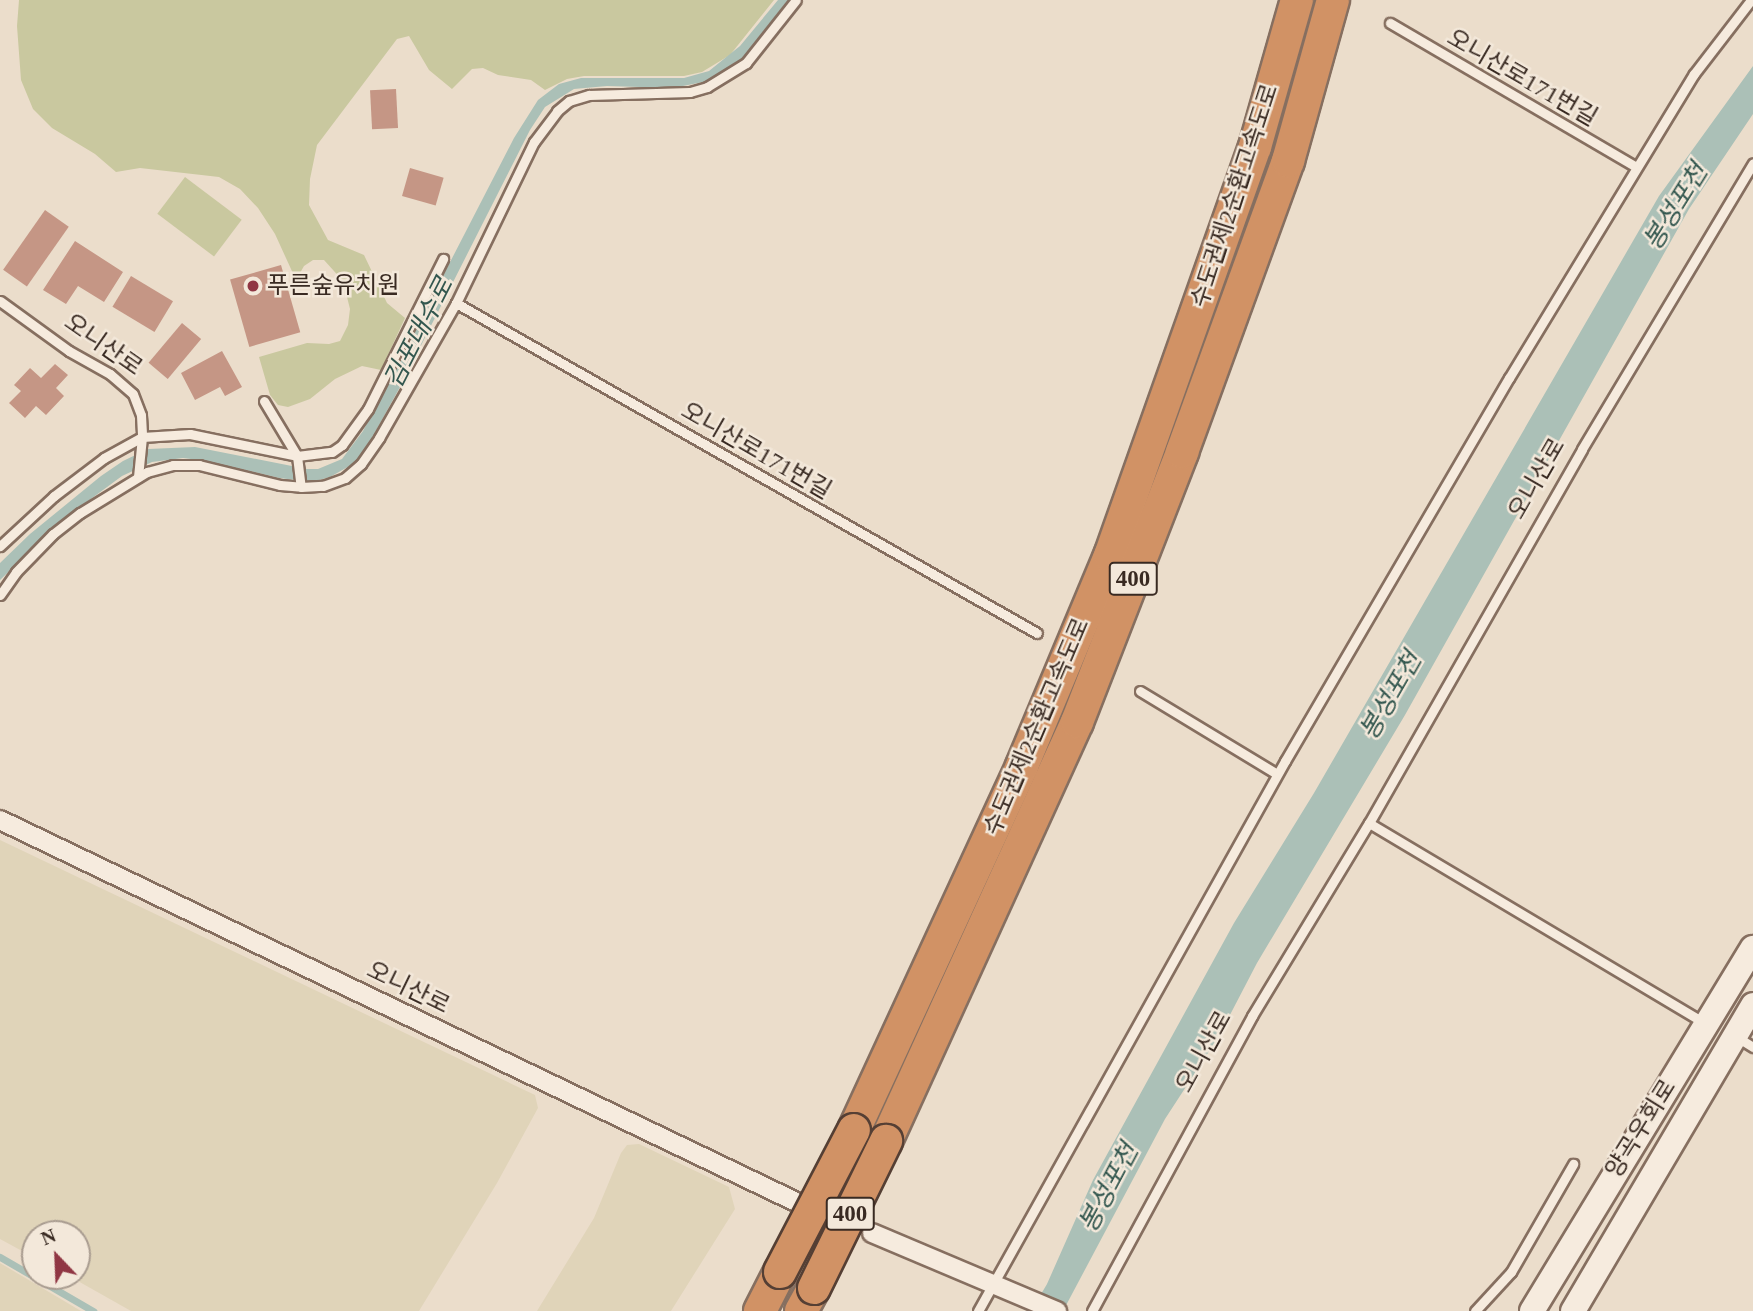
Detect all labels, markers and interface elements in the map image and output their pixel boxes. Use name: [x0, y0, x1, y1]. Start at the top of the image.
street label: 오니산로171번길: [1442, 23, 1602, 133]
street label: 수도권제2순환고속도로: [1185, 81, 1285, 311]
water label: 봉성포천: [1637, 158, 1715, 256]
place label: 푸른숲유치원: [267, 272, 399, 300]
water label: 김포대수로: [378, 273, 460, 393]
marker: 푸른숲유치원: [245, 278, 261, 294]
street label: 오니산로: [59, 308, 147, 382]
street label: 오니산로171번길: [676, 396, 836, 506]
street label: 오니산로: [1502, 434, 1572, 524]
road number: 400: [1108, 559, 1158, 598]
street label: 수도권제2순환고속도로: [978, 614, 1096, 840]
water label: 봉성포천: [1354, 647, 1428, 745]
street label: 오니산로: [362, 956, 454, 1020]
street label: 오니산로: [1170, 1006, 1238, 1098]
street label: 양곡우회로: [1600, 1075, 1682, 1183]
water label: 봉성포천: [1073, 1138, 1145, 1238]
road number: 400: [826, 1194, 874, 1233]
north arrow: [21, 1220, 91, 1290]
text: N: [38, 1225, 59, 1249]

